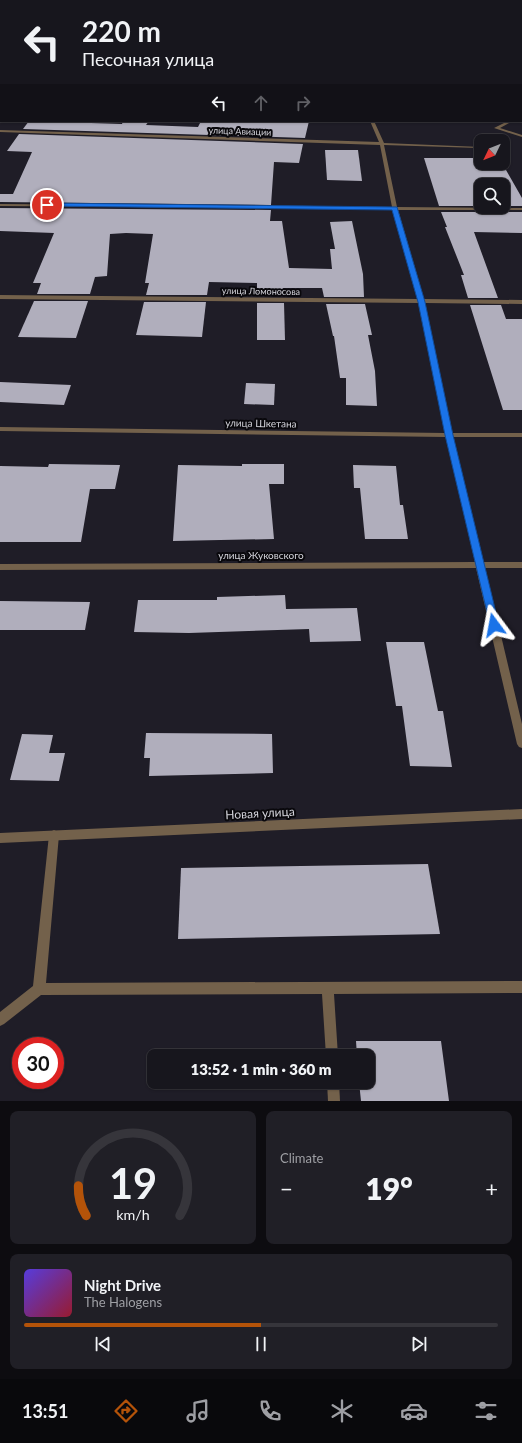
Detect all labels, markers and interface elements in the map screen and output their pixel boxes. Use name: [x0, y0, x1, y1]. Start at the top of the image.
text: 220 m: [82, 14, 161, 48]
icon: left: [16, 16, 68, 68]
text: Песочная улица: [82, 48, 214, 70]
icon: left: [208, 92, 230, 114]
icon: ahead: [250, 92, 272, 114]
icon: right: [292, 92, 314, 114]
street label: улица Авиации: [208, 124, 272, 138]
north arrow: [474, 134, 510, 170]
map controls: [474, 134, 510, 214]
button: search: [474, 178, 510, 214]
pin: [30, 188, 64, 222]
icon: arrive: [36, 194, 58, 216]
street label: улица Ломоносова: [222, 285, 300, 297]
street label: улица Шкетана: [225, 416, 297, 430]
street label: улица Жуковского: [218, 549, 304, 561]
position arrow: [473, 604, 515, 646]
street label: Новая улица: [225, 804, 295, 822]
speed limit sign: 30: [12, 1037, 64, 1089]
text: 13:52 · 1 min · 360 m: [190, 1060, 332, 1078]
text: Climate: [280, 1150, 323, 1166]
text: 19: [109, 1157, 157, 1207]
text: 19°: [365, 1170, 413, 1206]
text: −: [280, 1175, 293, 1202]
text: +: [485, 1175, 498, 1202]
text: km/h: [116, 1205, 150, 1222]
text: Night Drive: [84, 1276, 161, 1294]
text: The Halogens: [84, 1294, 162, 1310]
icon: previous: [92, 1333, 114, 1355]
icon: pause: [250, 1333, 272, 1355]
icon: next: [408, 1333, 430, 1355]
icon: directions: [112, 1397, 140, 1425]
icon: music: [184, 1397, 212, 1425]
icon: phone: [256, 1397, 284, 1425]
icon: climate: [328, 1397, 356, 1425]
icon: car: [400, 1397, 428, 1425]
icon: filters: [472, 1397, 500, 1425]
text: 13:51: [22, 1400, 68, 1422]

